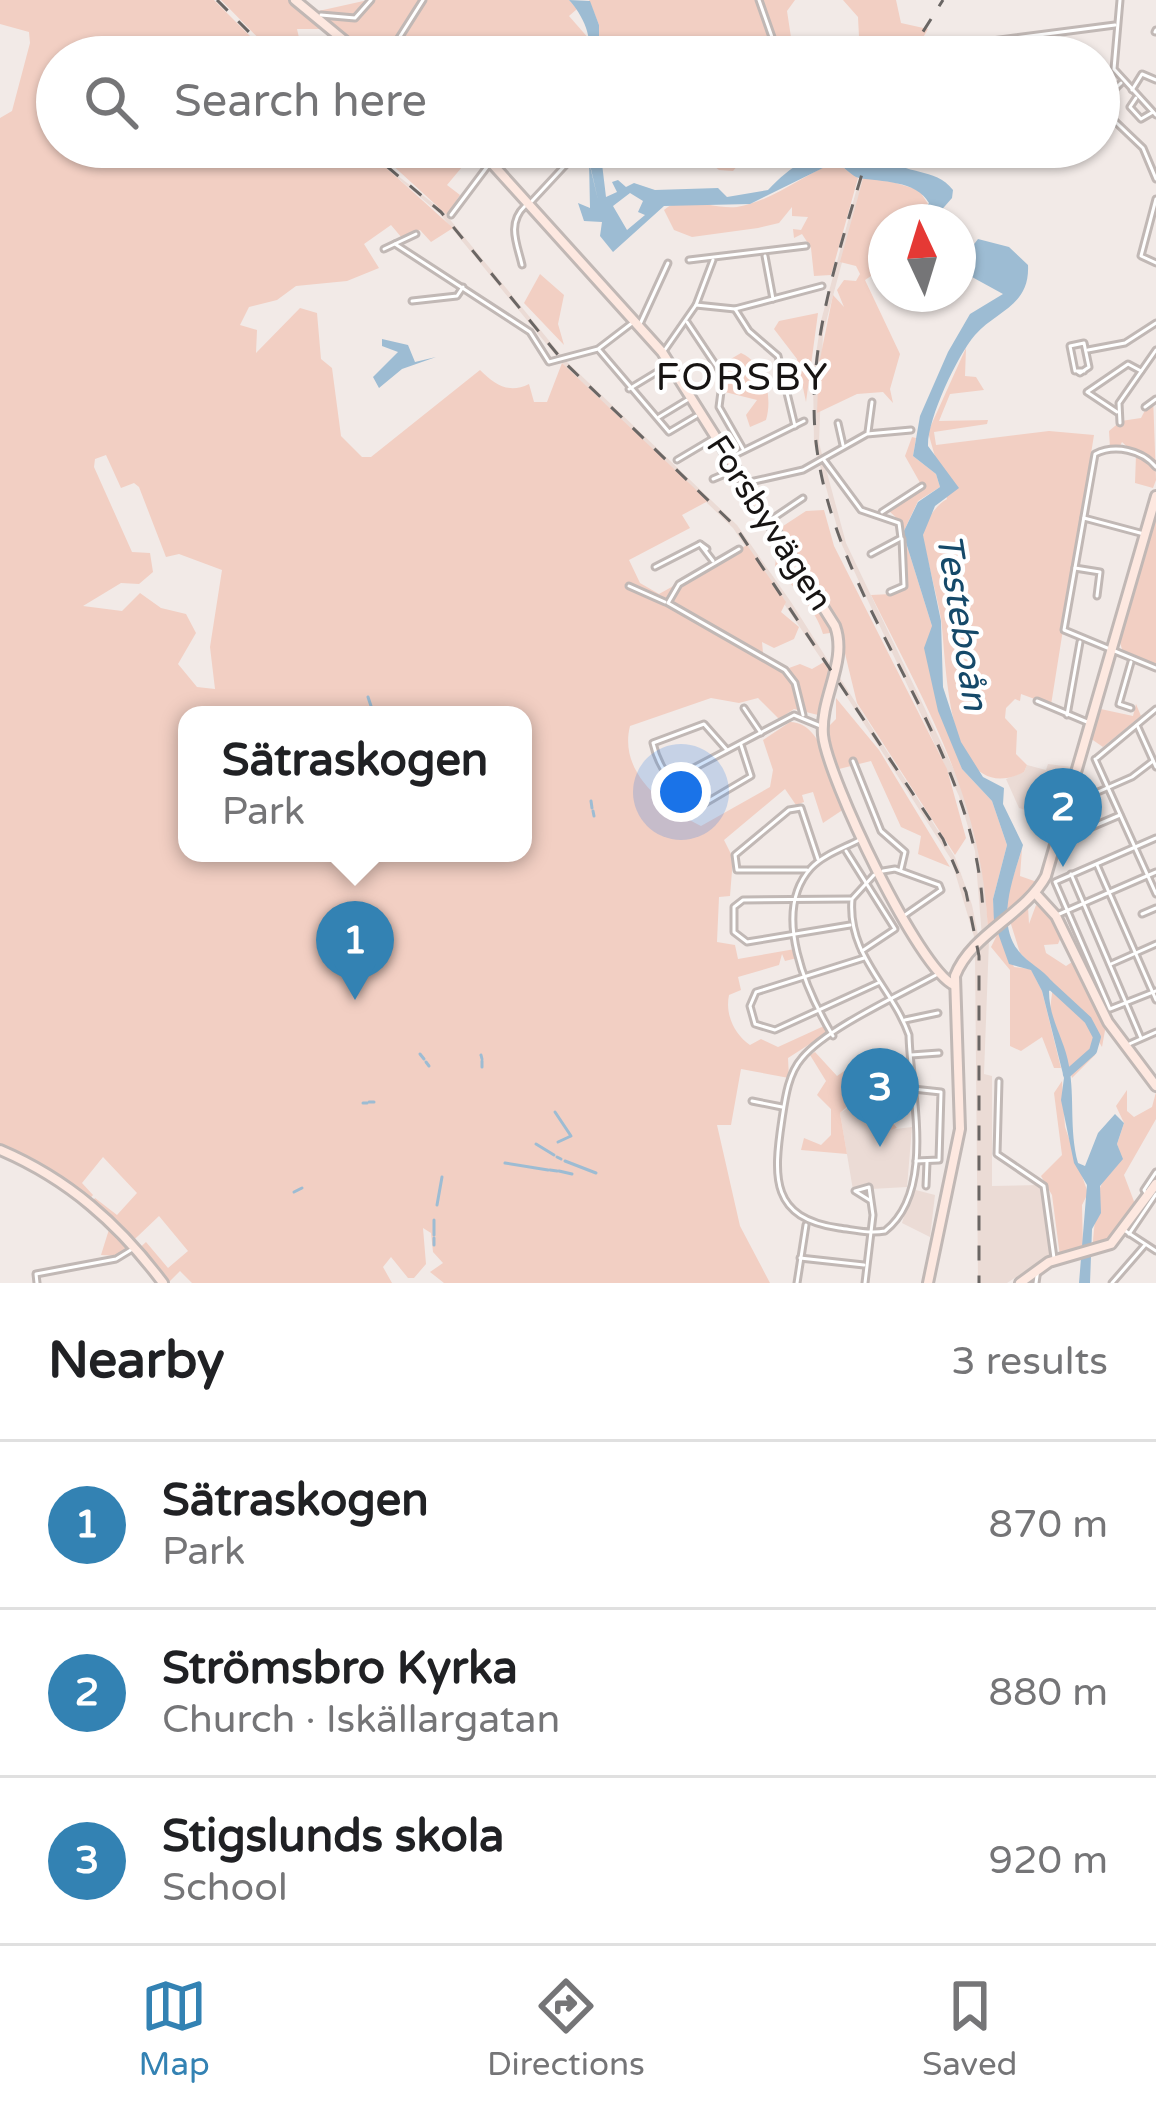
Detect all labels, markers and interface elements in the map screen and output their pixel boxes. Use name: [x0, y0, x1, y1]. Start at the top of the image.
search box: [36, 36, 1120, 168]
icon: search: [78, 69, 144, 135]
text: Search here: [174, 75, 427, 129]
north arrow: [868, 204, 976, 312]
district label: FORSBY: [655, 354, 831, 401]
street label: Forsbyvägen: [698, 428, 840, 618]
water label: Testeboån: [927, 531, 997, 714]
popup: [178, 706, 532, 862]
text: Sätraskogen: [222, 734, 488, 788]
your location: [651, 762, 711, 822]
pin: 2: [1024, 768, 1102, 867]
text: Park: [222, 788, 305, 835]
pin: 1: [316, 901, 394, 1000]
pin: 3: [841, 1048, 919, 1147]
text: Nearby: [48, 1330, 225, 1392]
text: 3 results: [951, 1338, 1108, 1385]
text: Sätraskogen: [162, 1474, 429, 1528]
text: 1: [75, 1501, 99, 1548]
text: 870 m: [989, 1501, 1108, 1548]
text: Park: [162, 1528, 245, 1575]
text: Strömsbro Kyrka: [162, 1642, 518, 1696]
text: 2: [75, 1669, 99, 1716]
text: 880 m: [989, 1669, 1108, 1716]
text: Church · Iskällargatan: [162, 1696, 560, 1743]
text: Stigslunds skola: [162, 1810, 504, 1864]
text: 3: [75, 1837, 99, 1884]
text: 920 m: [989, 1837, 1108, 1884]
text: School: [162, 1864, 288, 1911]
tab: Map: [139, 1973, 210, 2084]
tab: Directions: [487, 1973, 645, 2084]
tab: Saved: [922, 1973, 1017, 2084]

